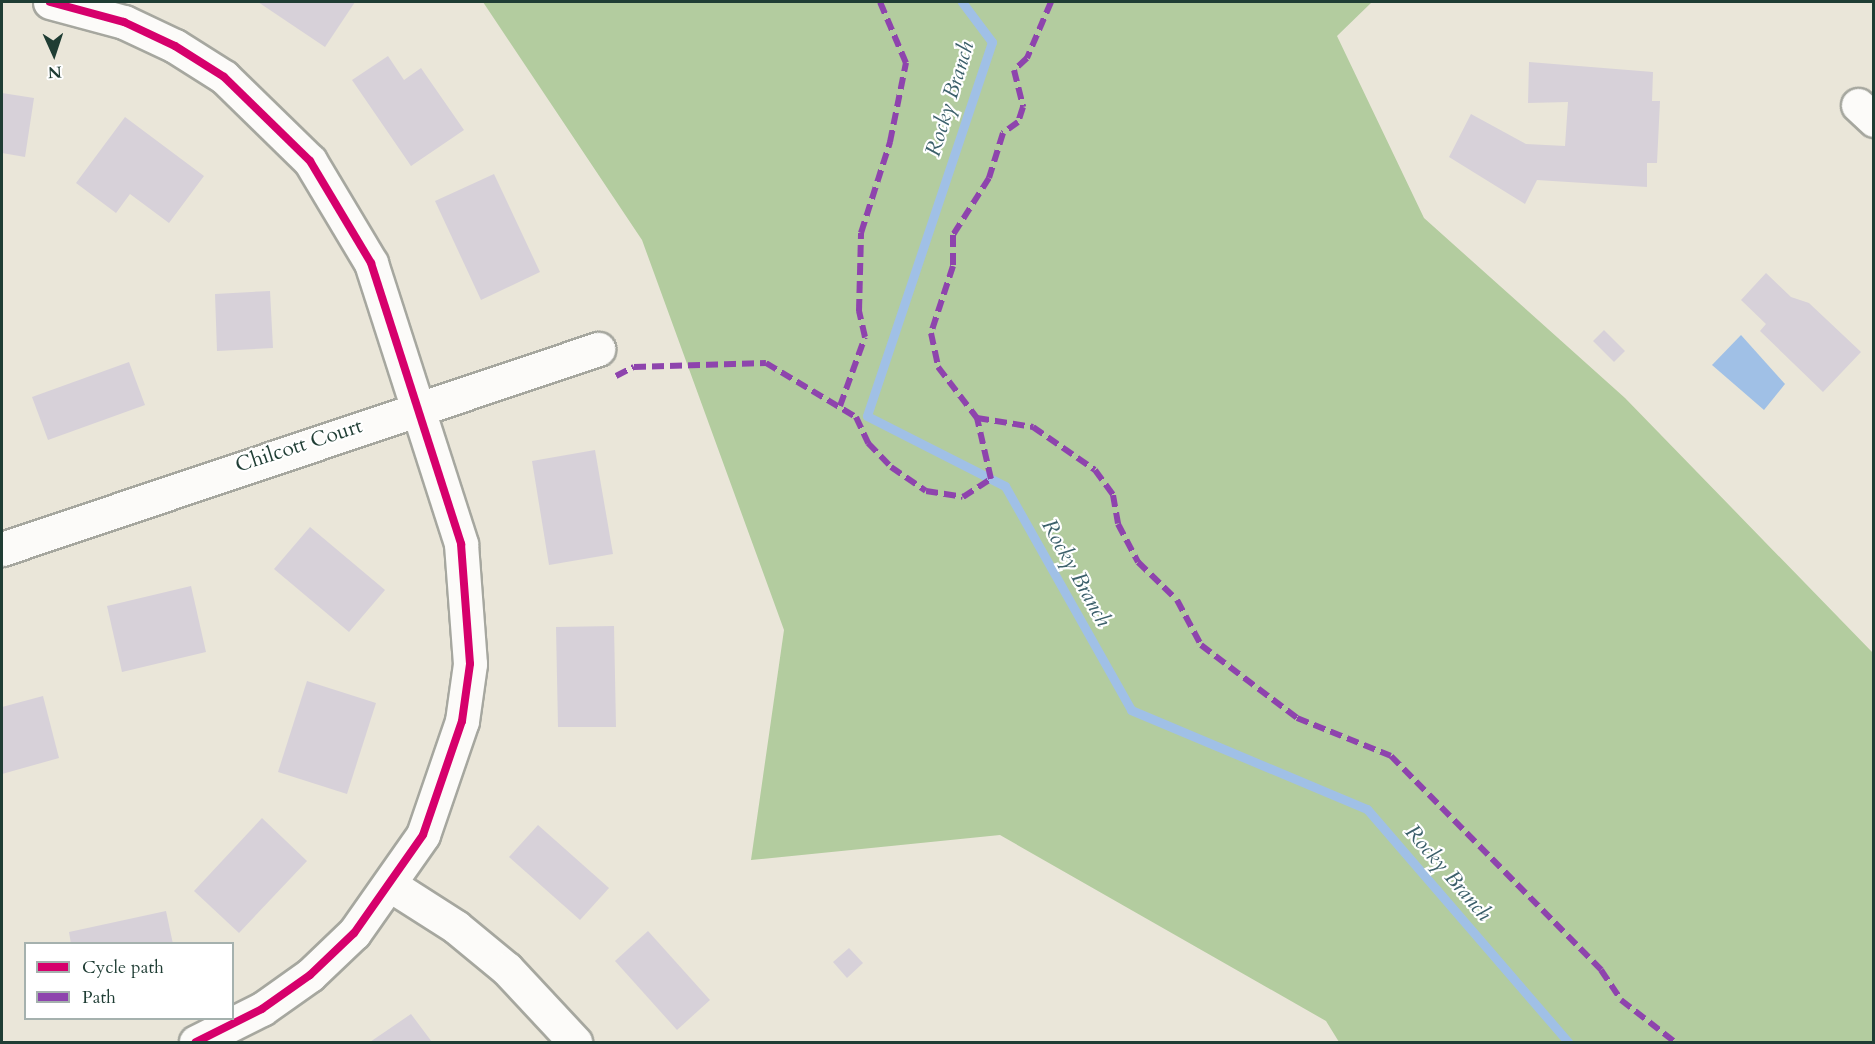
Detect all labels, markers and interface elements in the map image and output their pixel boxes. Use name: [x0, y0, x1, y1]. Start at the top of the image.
north arrow: [24, 24, 84, 84]
water label: Rocky Branch: [920, 38, 980, 160]
text: N: [47, 61, 62, 83]
street label: Chilcott Court: [232, 414, 366, 478]
water label: Rocky Branch: [1036, 515, 1116, 631]
water label: Rocky Branch: [1399, 819, 1497, 927]
legend: [24, 942, 234, 1020]
text: Cycle path: [82, 955, 164, 980]
text: Path: [82, 985, 116, 1010]

